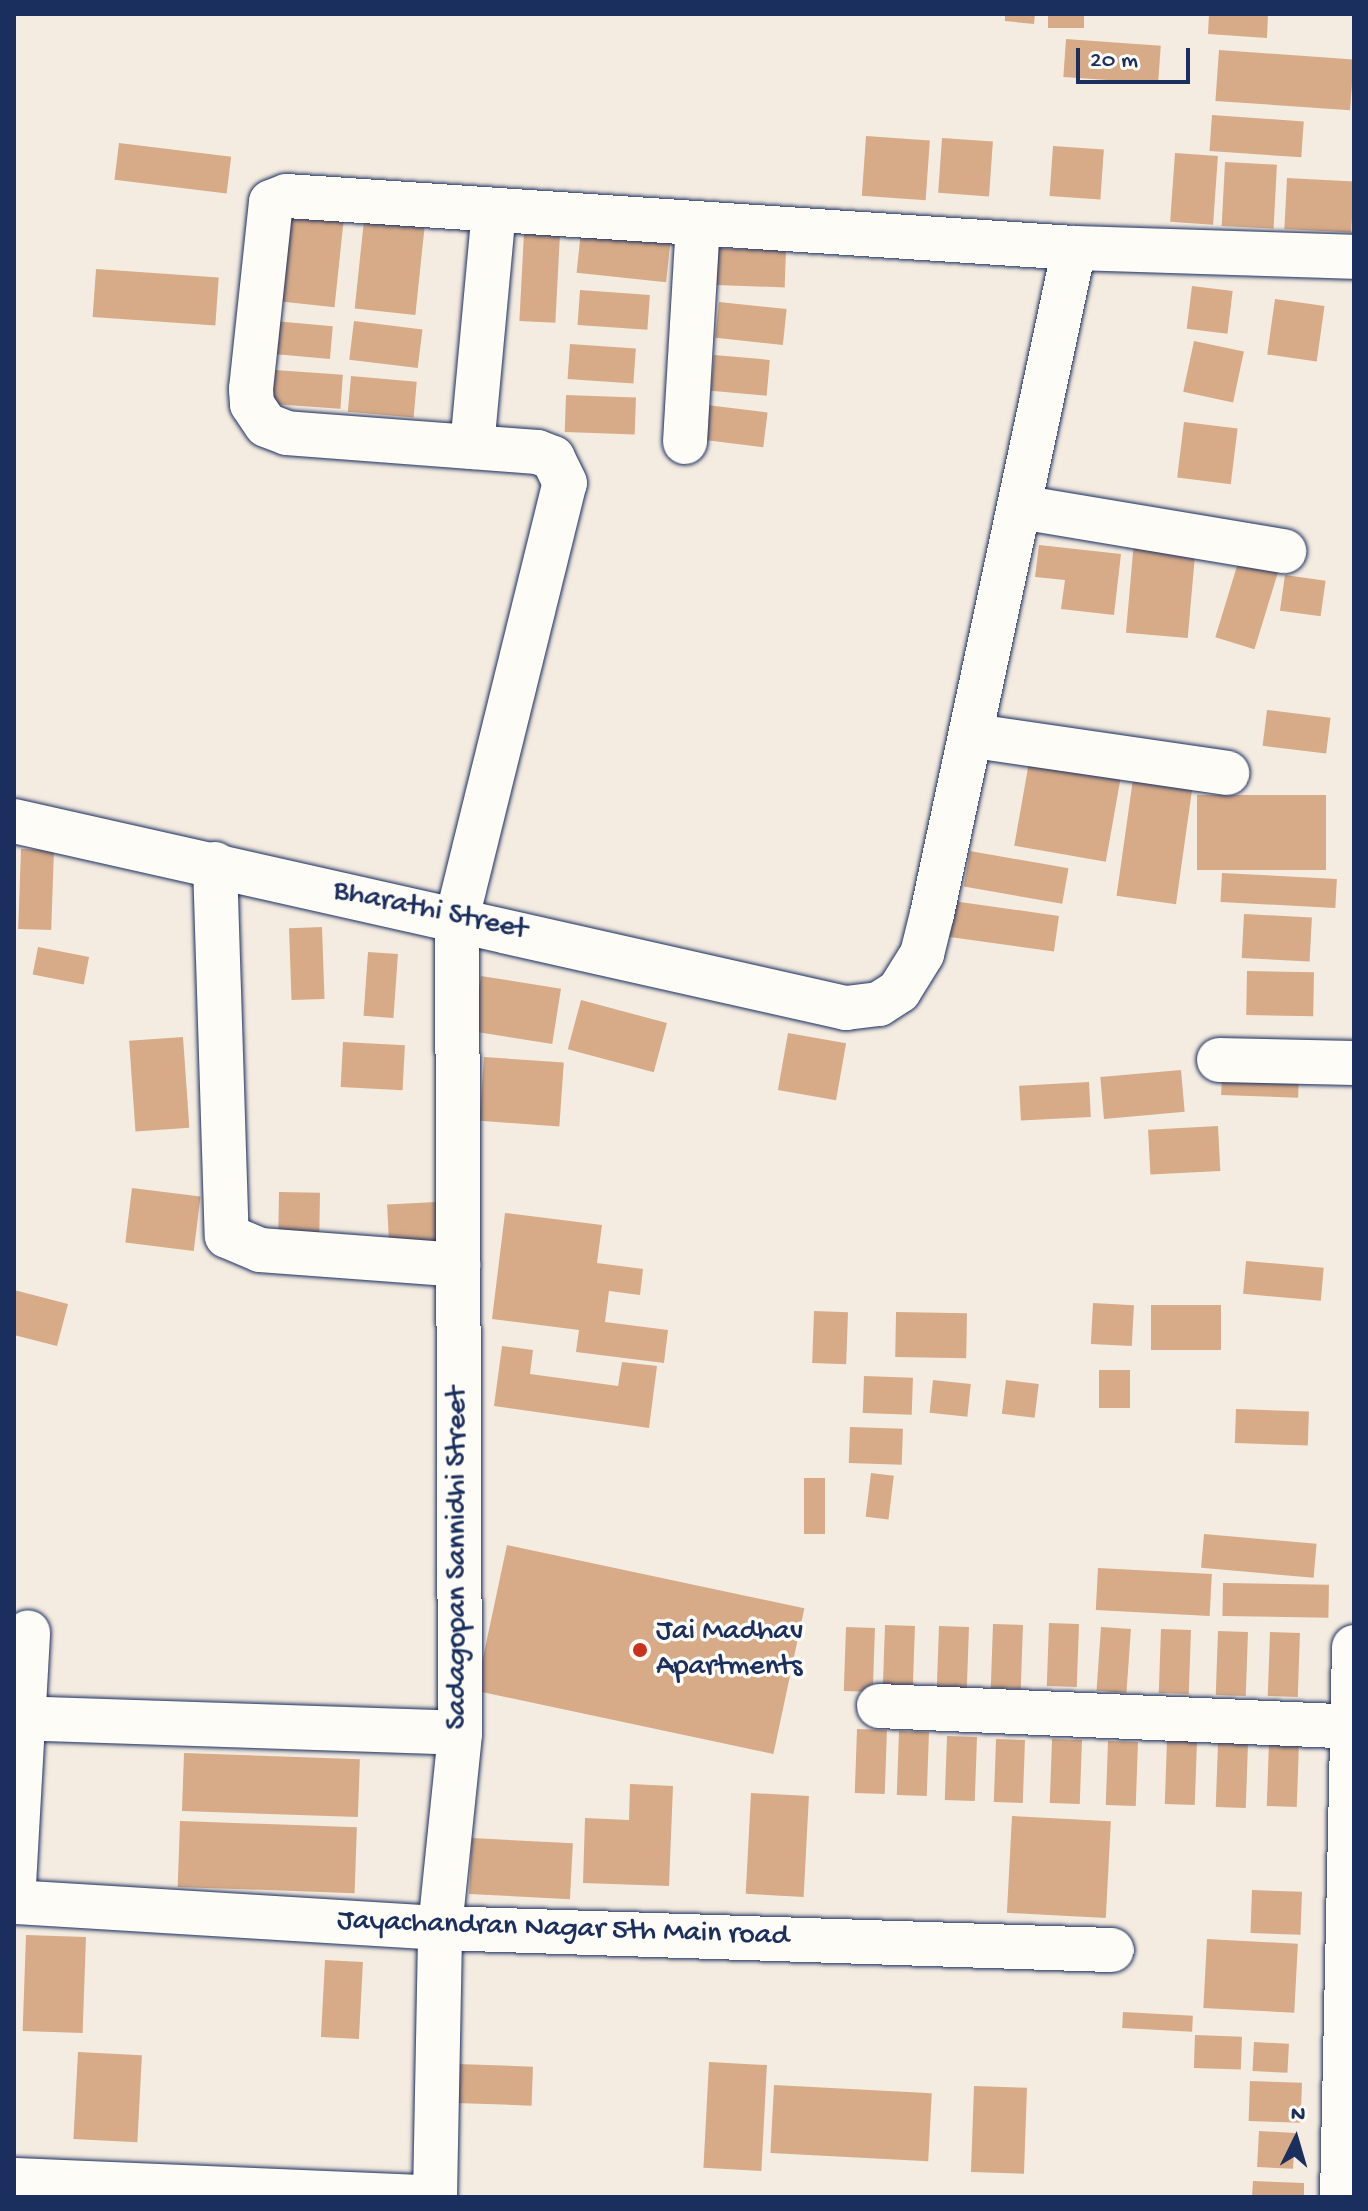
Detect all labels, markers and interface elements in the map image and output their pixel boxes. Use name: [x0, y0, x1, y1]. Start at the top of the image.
scale bar: [1080, 32, 1194, 82]
text: 20 m: [1090, 47, 1138, 76]
street label: Bharathi Street: [330, 874, 530, 950]
street label: Sadagopan Sannidhi Street: [441, 1386, 477, 1730]
place label: Jai Madhav Apartments: [656, 1615, 803, 1686]
marker: Jai Madhav Apartments: [631, 1641, 649, 1659]
street label: Jayachandran Nagar 5th Main road: [336, 1904, 790, 1956]
north arrow: [1256, 2099, 1336, 2179]
text: N: [1290, 2102, 1306, 2129]

